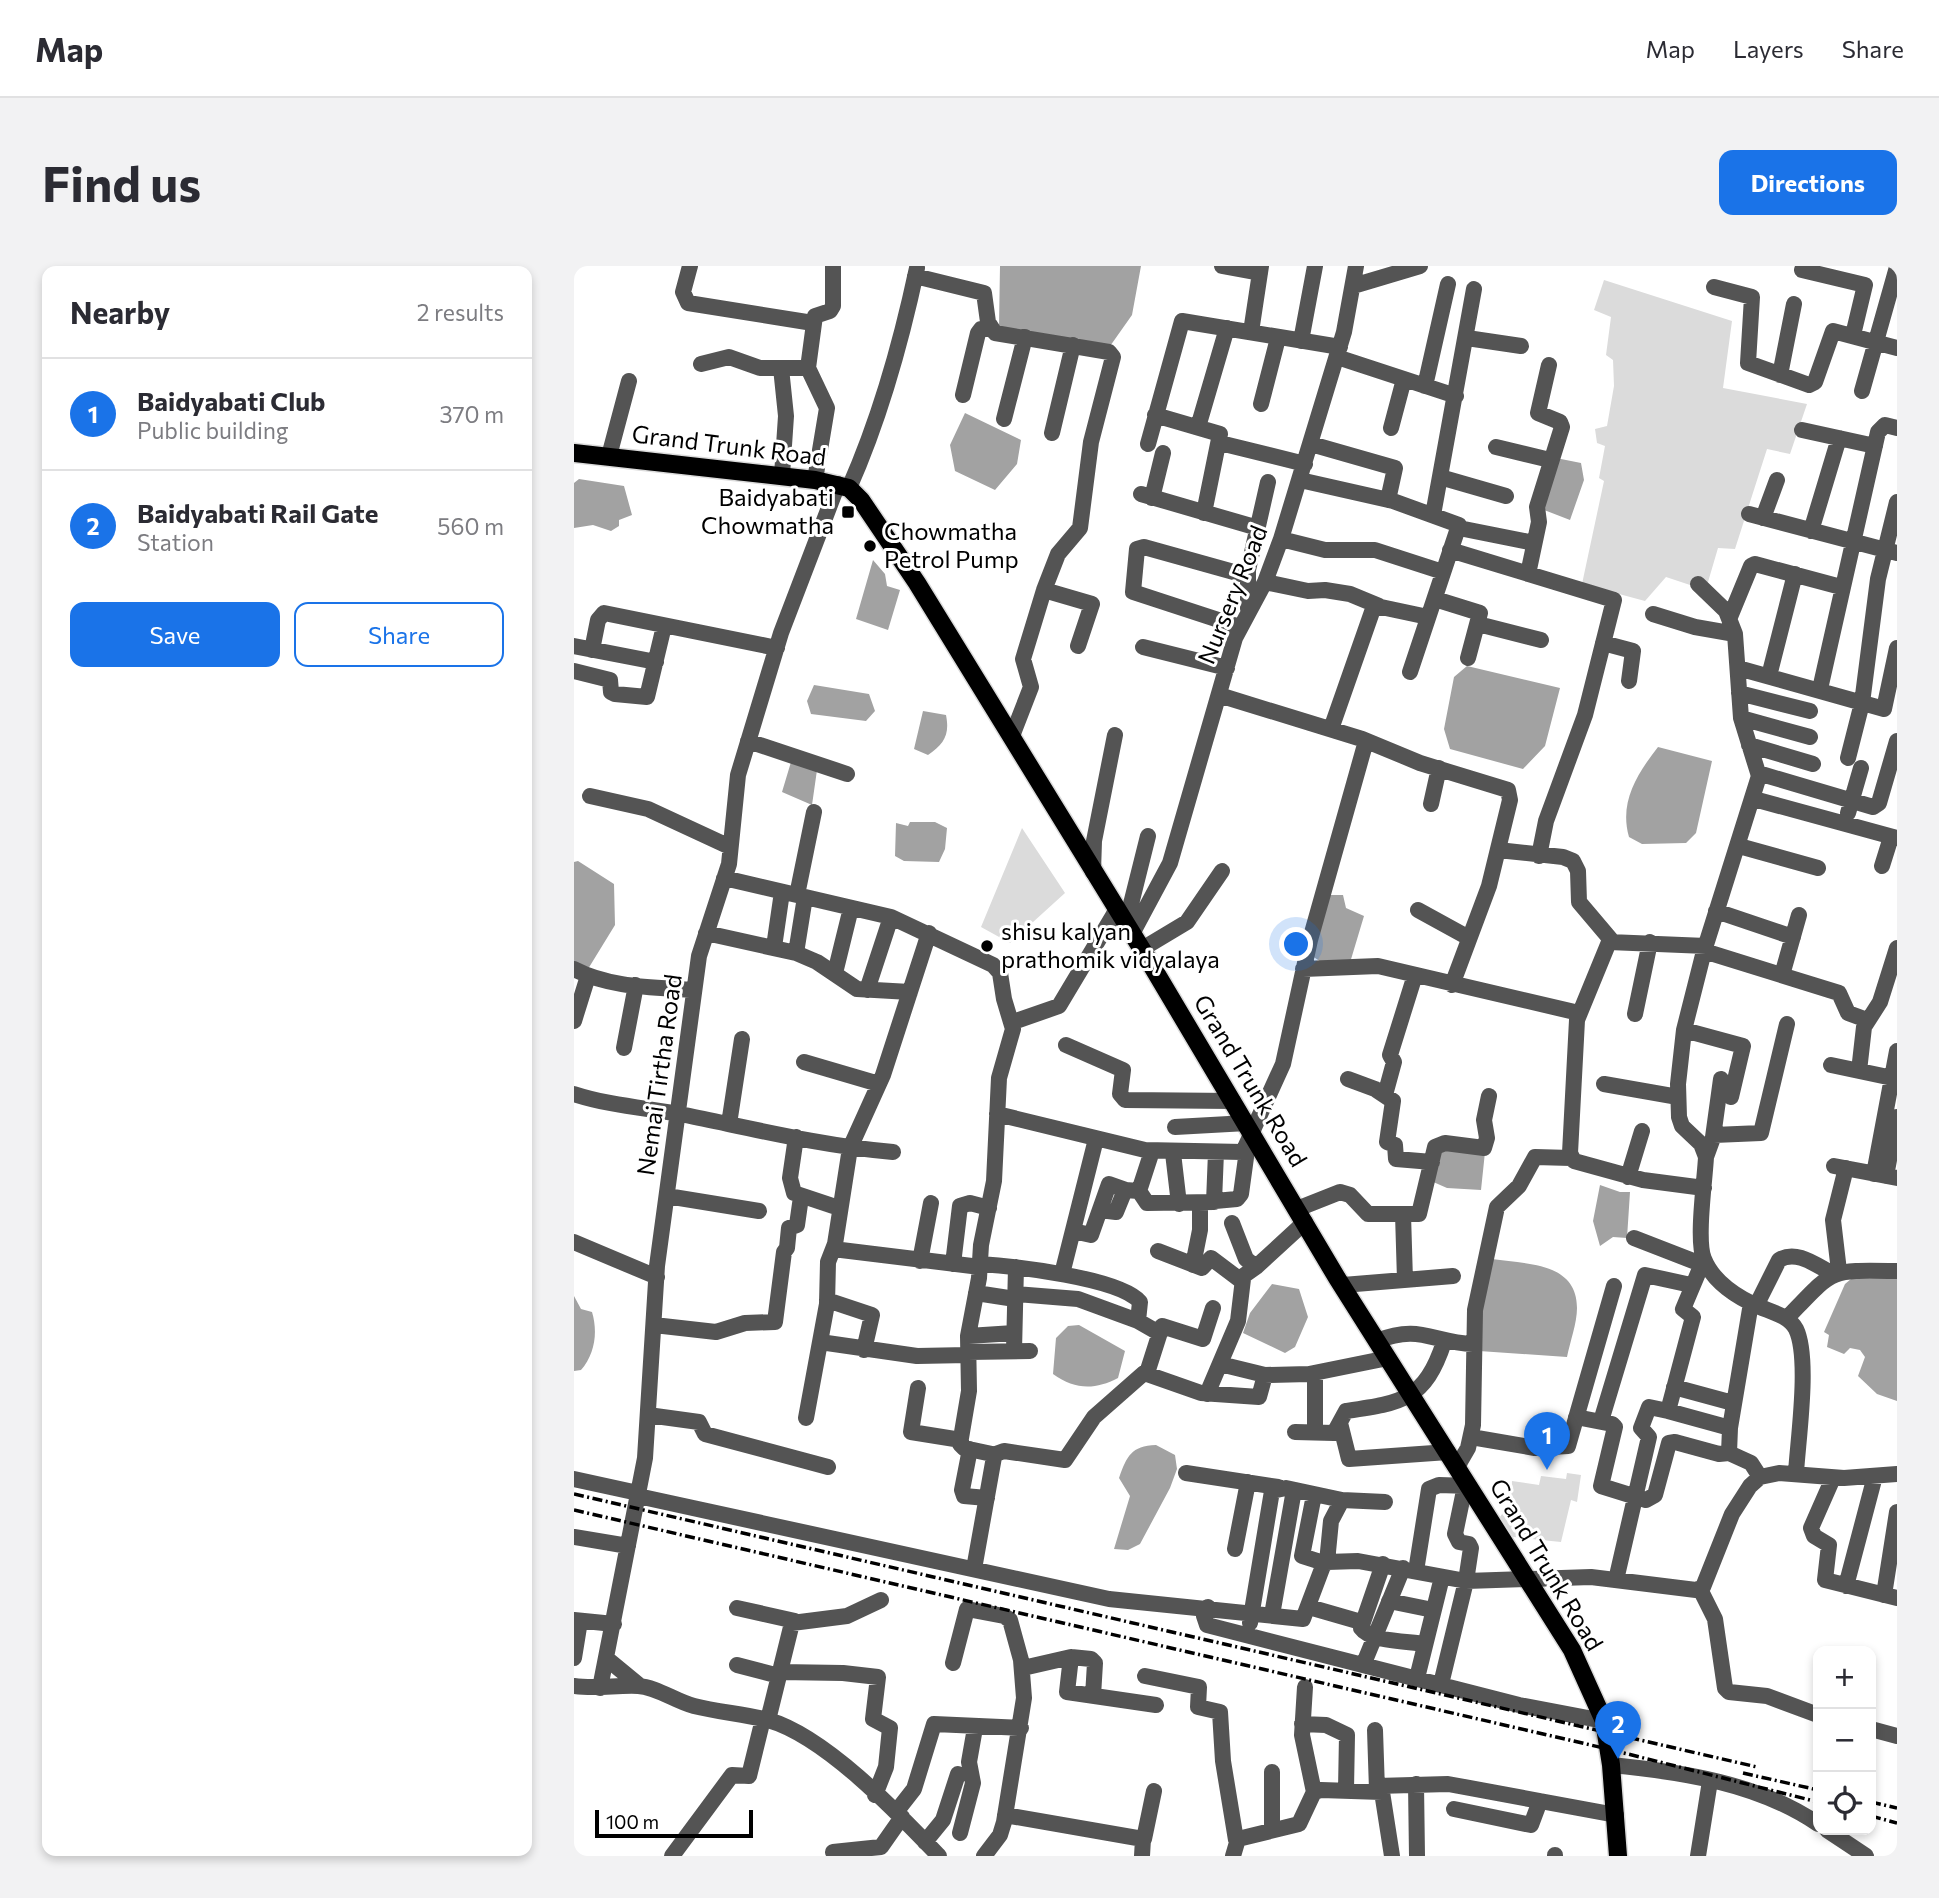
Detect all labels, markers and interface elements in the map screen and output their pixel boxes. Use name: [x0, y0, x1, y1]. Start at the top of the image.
text: Map: [35, 28, 103, 69]
text: Map: [1646, 34, 1695, 63]
text: Layers: [1733, 34, 1804, 63]
text: Share: [1842, 34, 1904, 63]
button: Directions: [1719, 150, 1897, 215]
text: Find us: [42, 152, 201, 212]
text: Nearby: [70, 293, 170, 330]
text: 2 results: [417, 298, 504, 326]
text: Baidyabati Club: [137, 385, 325, 416]
text: 1: [88, 400, 98, 428]
text: 370 m: [439, 400, 504, 428]
text: Public building: [137, 416, 288, 444]
street label: Grand Trunk Road: [630, 418, 828, 471]
place label: Baidyabati Chowmatha: [701, 482, 834, 539]
text: Baidyabati Rail Gate: [137, 497, 378, 528]
marker: Baidyabati Chowmatha: [840, 504, 856, 520]
text: 2: [86, 512, 100, 540]
text: 560 m: [437, 512, 504, 540]
place label: Chowmatha Petrol Pump: [884, 516, 1019, 573]
street label: Nursery Road: [1191, 521, 1273, 668]
text: Station: [137, 528, 214, 556]
marker: Chowmatha Petrol Pump: [862, 538, 878, 554]
button: Save: [70, 602, 280, 667]
button: Share: [294, 602, 504, 667]
place label: shisu kalyan prathomik vidyalaya: [1001, 916, 1220, 973]
your location: [1279, 927, 1313, 961]
marker: shisu kalyan prathomik vidyalaya: [979, 938, 995, 954]
street label: Nemai Tirtha Road: [630, 972, 687, 1177]
street label: Grand Trunk Road: [1189, 989, 1314, 1171]
pin: 1: [1524, 1412, 1570, 1470]
street label: Grand Trunk Road: [1485, 1473, 1610, 1655]
map controls: [1813, 1646, 1876, 1835]
button: +: [1813, 1646, 1876, 1709]
pin: 2: [1595, 1701, 1641, 1759]
button: −: [1813, 1709, 1876, 1772]
button: locate: [1813, 1772, 1876, 1835]
scale bar: [595, 1807, 752, 1839]
text: 100 m: [606, 1810, 659, 1833]

